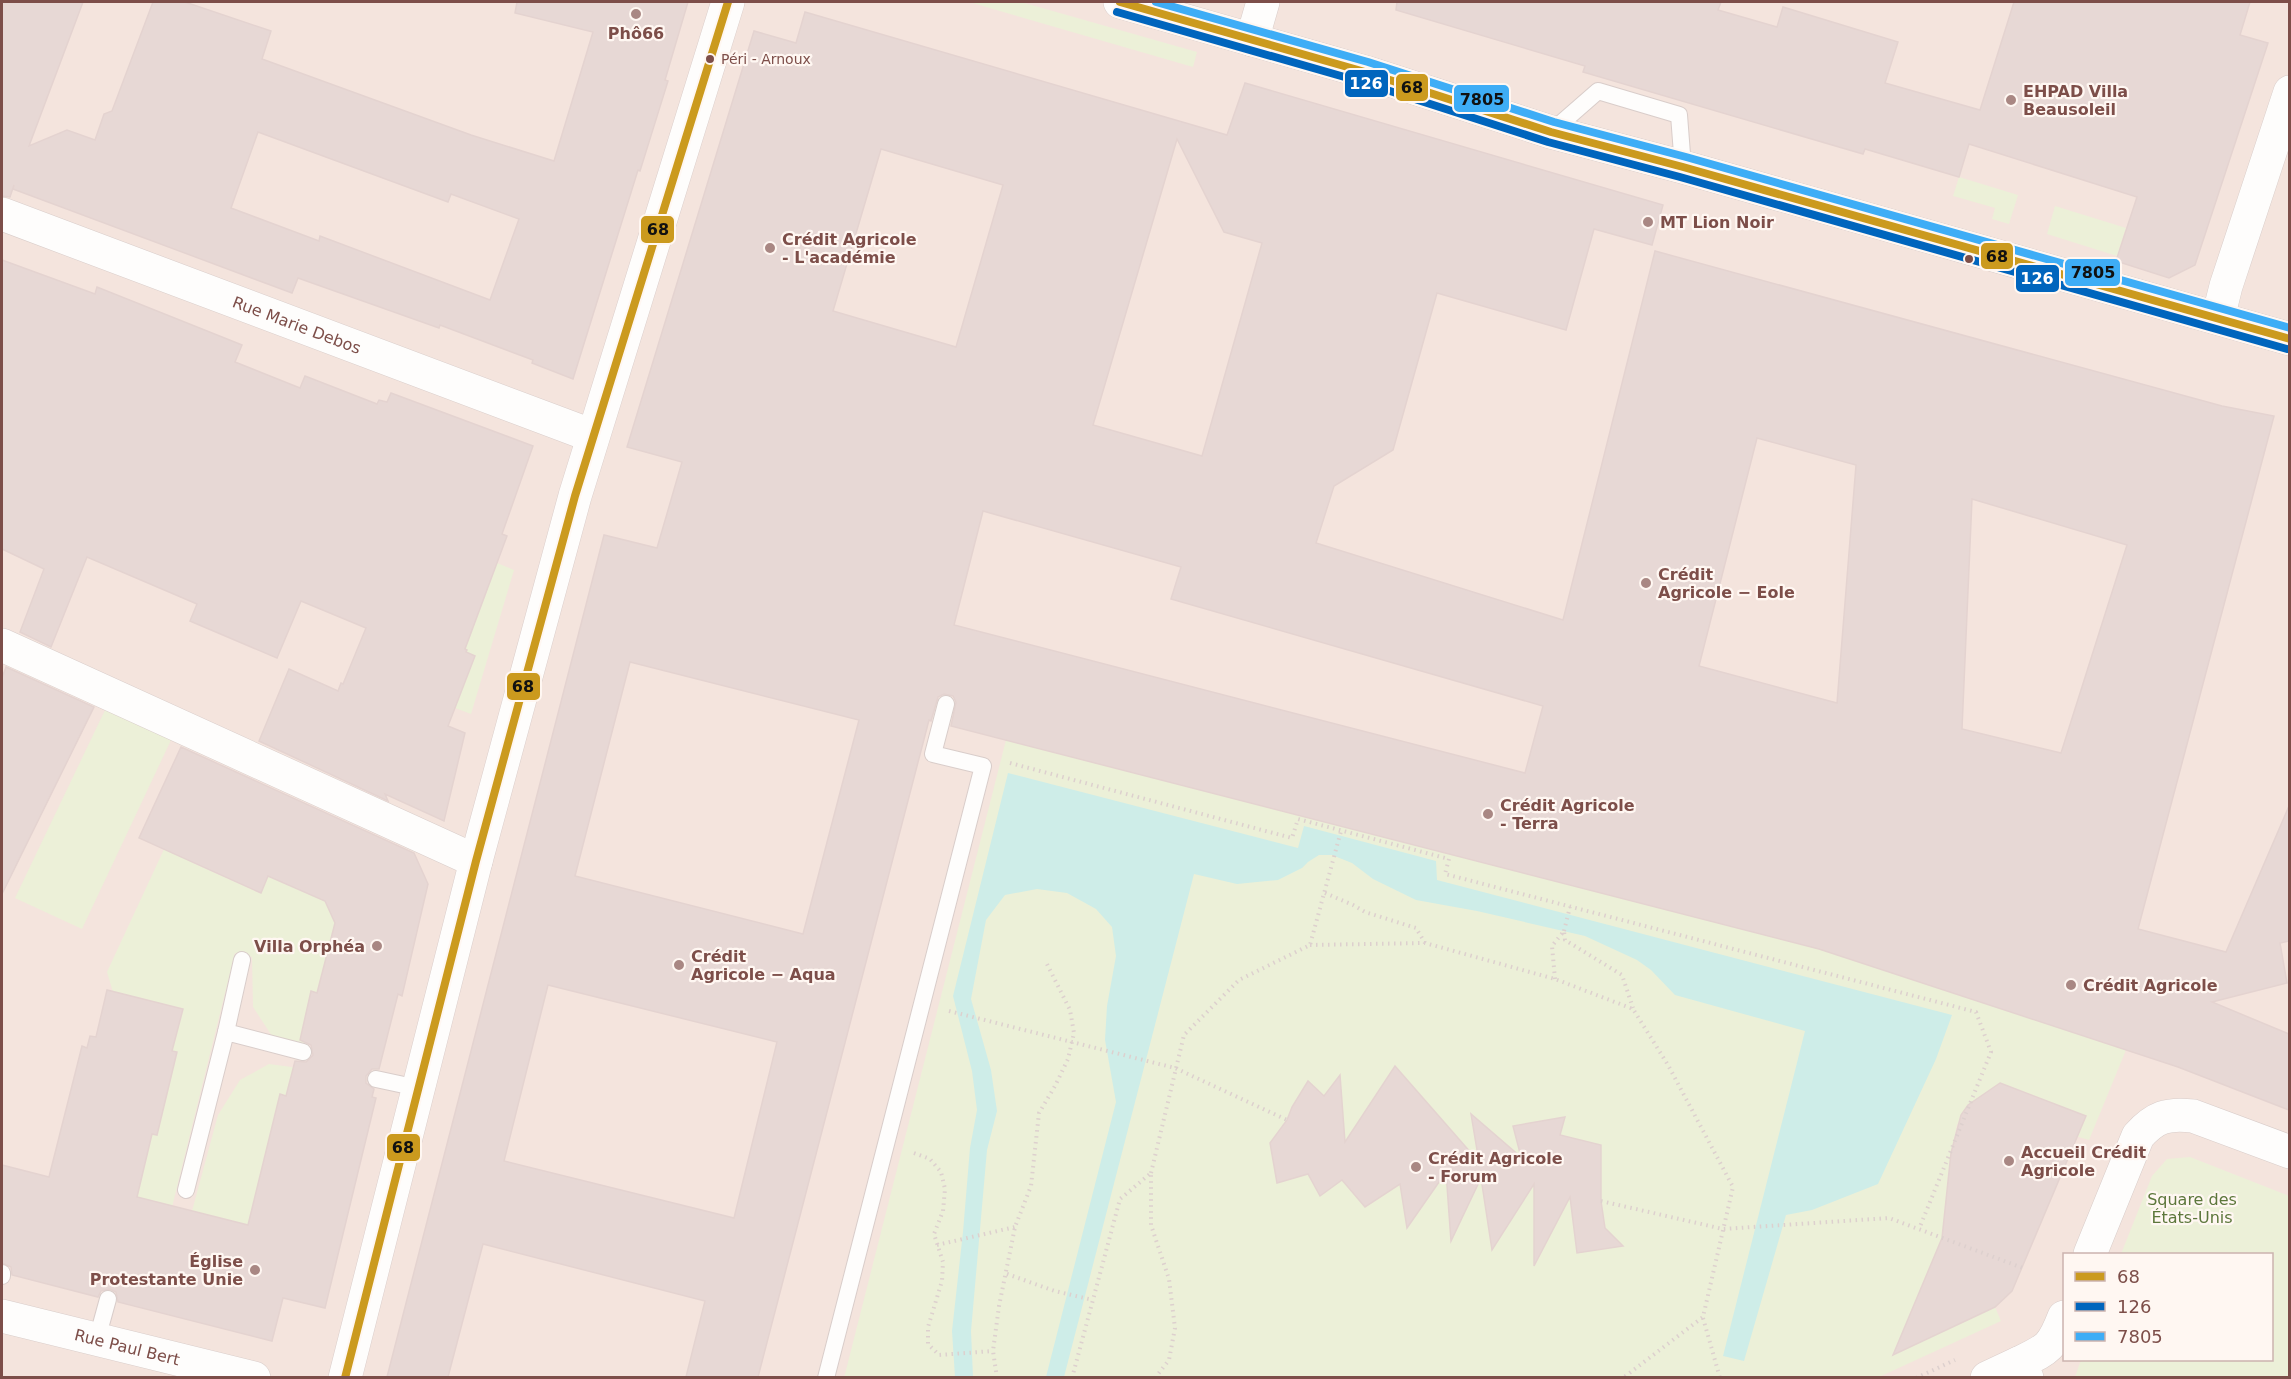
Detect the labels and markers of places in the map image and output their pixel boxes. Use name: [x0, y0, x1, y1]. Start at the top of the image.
marker: Phô66: [629, 7, 643, 21]
place label: Phô66: [608, 24, 664, 43]
place label: Péri - Arnoux: [721, 51, 811, 67]
marker: Péri - Arnoux: [704, 53, 716, 65]
place label: EHPAD Villa Beausoleil: [2023, 82, 2128, 119]
marker: EHPAD Villa Beausoleil: [2004, 93, 2018, 107]
place label: MT Lion Noir: [1660, 213, 1774, 232]
marker: MT Lion Noir: [1641, 215, 1655, 229]
place label: Crédit Agricole - L'académie: [782, 230, 917, 267]
marker: Crédit Agricole - L'académie: [763, 241, 777, 255]
unlabelled marker: [1963, 253, 1975, 265]
place label: Crédit Agricole − Eole: [1658, 565, 1795, 602]
marker: Crédit Agricole − Eole: [1639, 576, 1653, 590]
place label: Crédit Agricole - Terra: [1500, 796, 1635, 833]
marker: Crédit Agricole - Terra: [1481, 807, 1495, 821]
place label: Villa Orphéa: [254, 937, 365, 956]
marker: Villa Orphéa: [370, 939, 384, 953]
place label: Crédit Agricole − Aqua: [691, 947, 836, 984]
marker: Crédit Agricole − Aqua: [672, 958, 686, 972]
place label: Crédit Agricole: [2083, 976, 2218, 995]
marker: Crédit Agricole: [2064, 978, 2078, 992]
place label: Accueil Crédit Agricole: [2021, 1143, 2147, 1180]
place label: Crédit Agricole - Forum: [1428, 1149, 1563, 1186]
marker: Accueil Crédit Agricole: [2002, 1154, 2016, 1168]
marker: Crédit Agricole - Forum: [1409, 1160, 1423, 1174]
place label: Église Protestante Unie: [90, 1252, 243, 1289]
marker: Église Protestante Unie: [248, 1263, 262, 1277]

